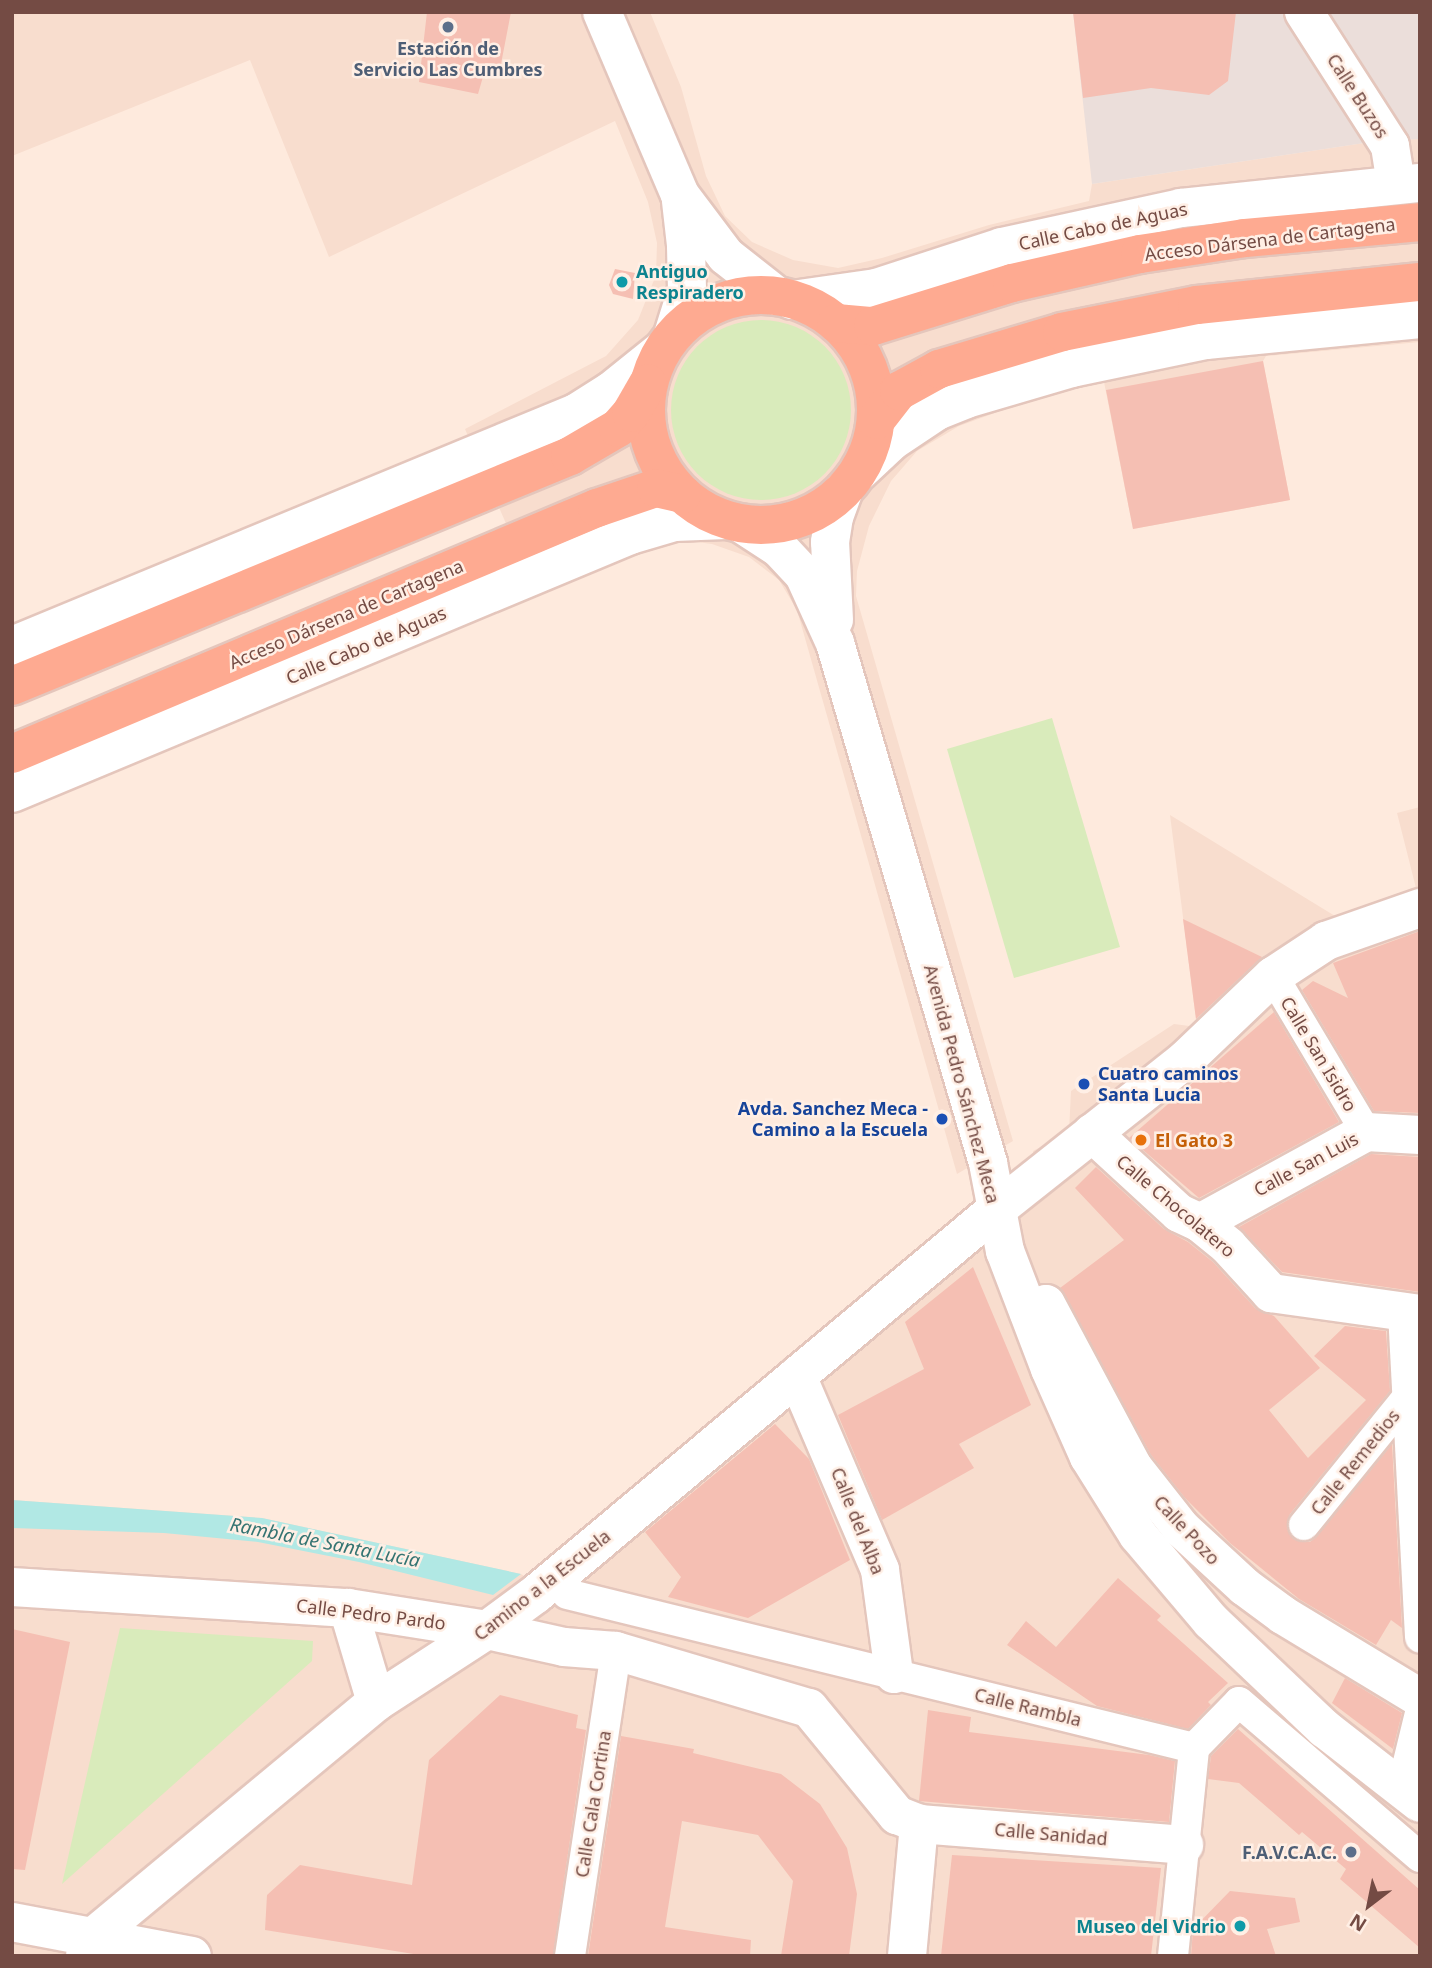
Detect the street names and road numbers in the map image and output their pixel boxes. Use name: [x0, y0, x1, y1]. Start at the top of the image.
street label: Calle Buzos: [1323, 50, 1393, 142]
street label: Calle Cabo de Aguas: [1017, 198, 1189, 254]
street label: Acceso Dársena de Cartagena: [1143, 213, 1397, 265]
street label: Acceso Dársena de Cartagena: [226, 555, 466, 673]
street label: Calle Cabo de Aguas: [283, 601, 449, 689]
street label: Avenida Pedro Sánchez Meca: [920, 962, 1004, 1206]
street label: Calle San Isidro: [1276, 993, 1362, 1115]
street label: Calle San Luis: [1250, 1127, 1362, 1201]
street label: Calle Chocolatero: [1112, 1150, 1240, 1262]
street label: Calle Remedios: [1306, 1405, 1404, 1519]
street label: Calle del Alba: [827, 1464, 889, 1578]
street label: Calle Pozo: [1150, 1491, 1224, 1569]
street label: Camino a la Escuela: [470, 1525, 614, 1645]
street label: Calle Pedro Pardo: [295, 1594, 447, 1634]
street label: Calle Rambla: [972, 1683, 1084, 1731]
street label: Calle Cala Cortina: [571, 1729, 615, 1879]
street label: Calle Sanidad: [993, 1818, 1109, 1850]

